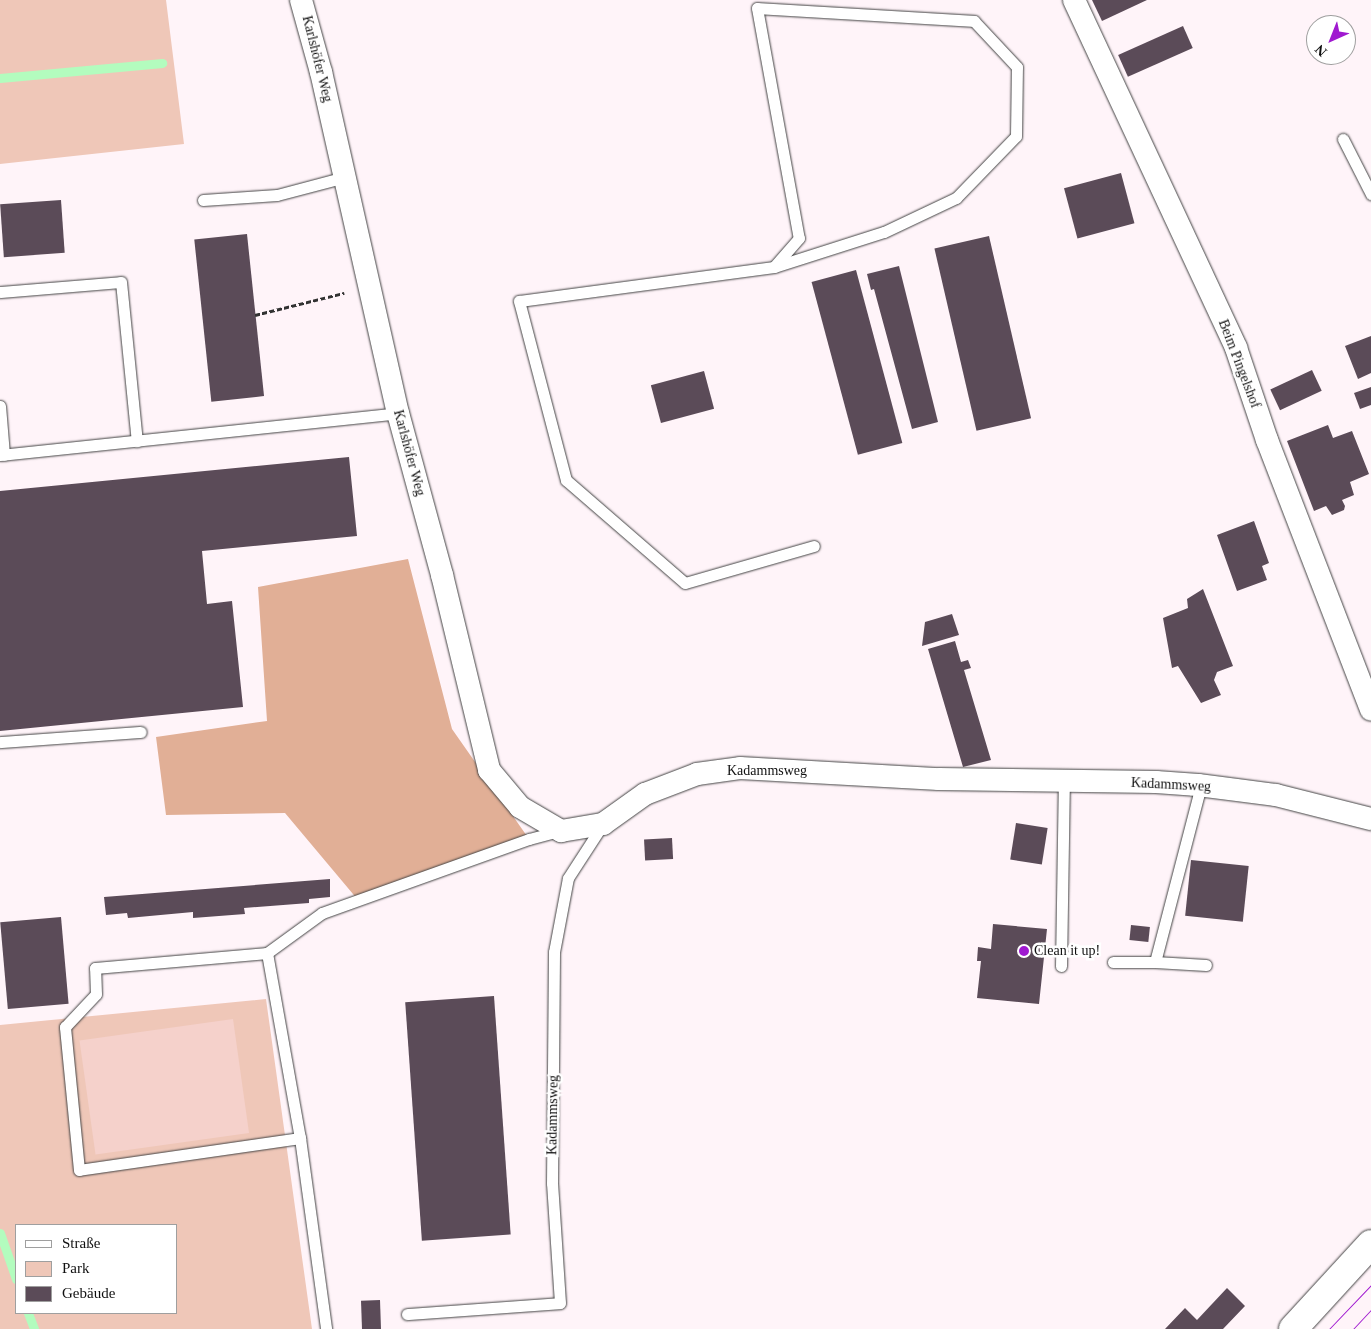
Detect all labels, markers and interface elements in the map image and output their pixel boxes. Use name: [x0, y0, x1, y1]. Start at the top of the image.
street label: Karlshöfer Weg: [298, 14, 336, 104]
north arrow: [1306, 15, 1356, 65]
text: N: [1312, 42, 1330, 59]
street label: Beim Pingelshof: [1214, 317, 1264, 411]
street label: Karlshöfer Weg: [389, 408, 429, 498]
street label: Kadammsweg: [727, 763, 807, 779]
street label: Kadammsweg: [1131, 775, 1211, 795]
place label: Clean it up!: [1034, 943, 1100, 959]
marker: Clean it up!: [1018, 945, 1030, 957]
street label: Kadammsweg: [544, 1075, 562, 1155]
legend: [15, 1224, 178, 1314]
text: Straße: [62, 1235, 100, 1251]
text: Park: [62, 1260, 90, 1276]
text: Gebäude: [62, 1285, 115, 1301]

